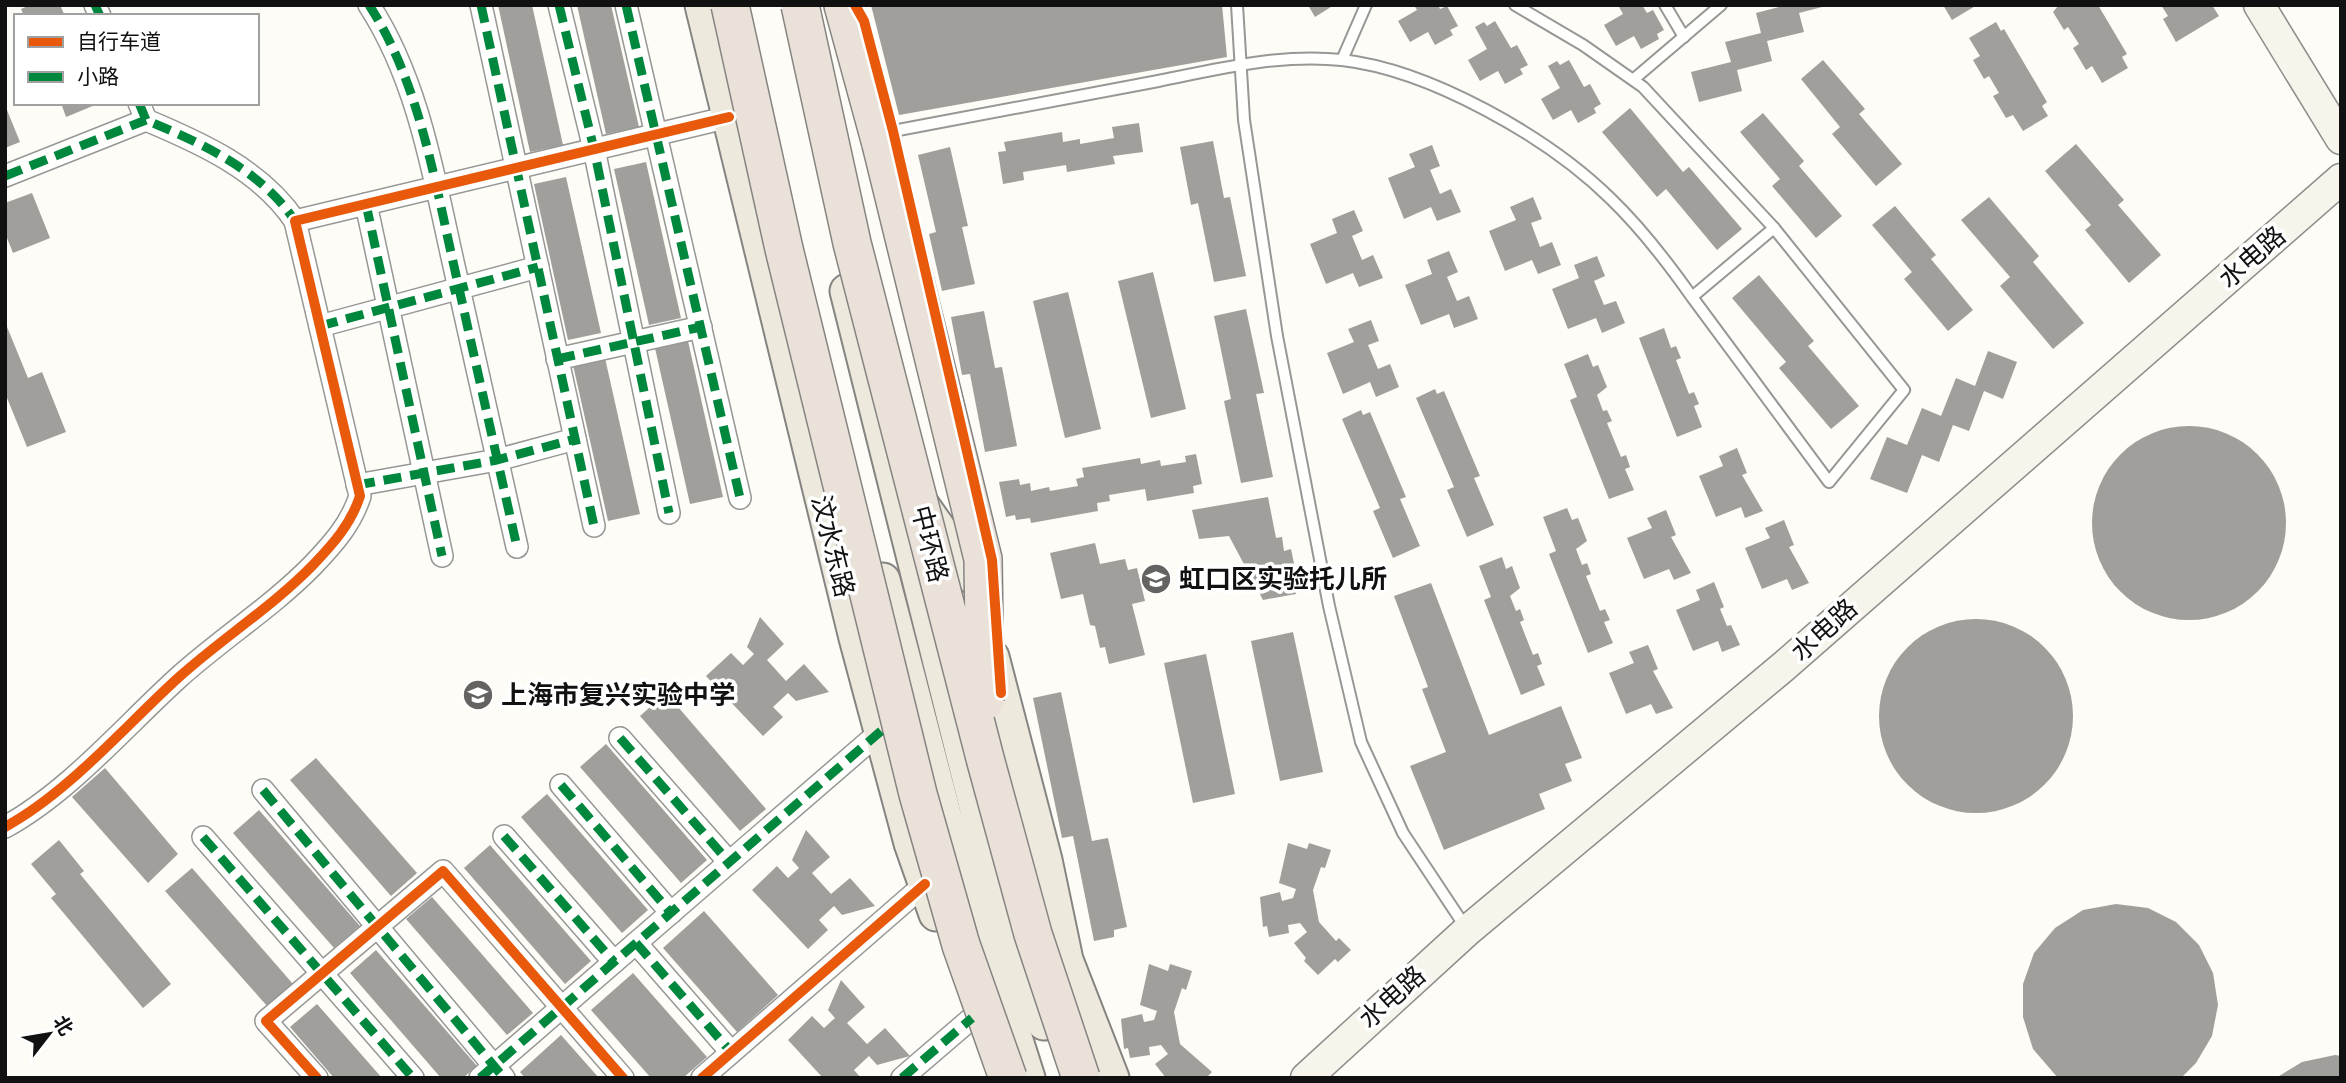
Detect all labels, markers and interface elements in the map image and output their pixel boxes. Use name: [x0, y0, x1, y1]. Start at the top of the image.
legend: [14, 14, 259, 105]
text: 自行车道: [77, 29, 161, 54]
text: 小路: [77, 64, 119, 89]
street label: 水电路: [2212, 219, 2292, 295]
street label: 汶水东路: [805, 492, 861, 600]
street label: 中环路: [905, 502, 955, 586]
school or university icon: 虹口区实验托儿所: [1139, 562, 1173, 596]
place label: 虹口区实验托儿所: [1179, 563, 1387, 595]
street label: 水电路: [1784, 592, 1864, 668]
school or university icon: 上海市复兴实验中学: [461, 678, 495, 712]
place label: 上海市复兴实验中学: [501, 679, 735, 711]
street label: 水电路: [1352, 959, 1432, 1035]
north arrow: [14, 999, 84, 1069]
text: 北: [48, 1011, 78, 1040]

